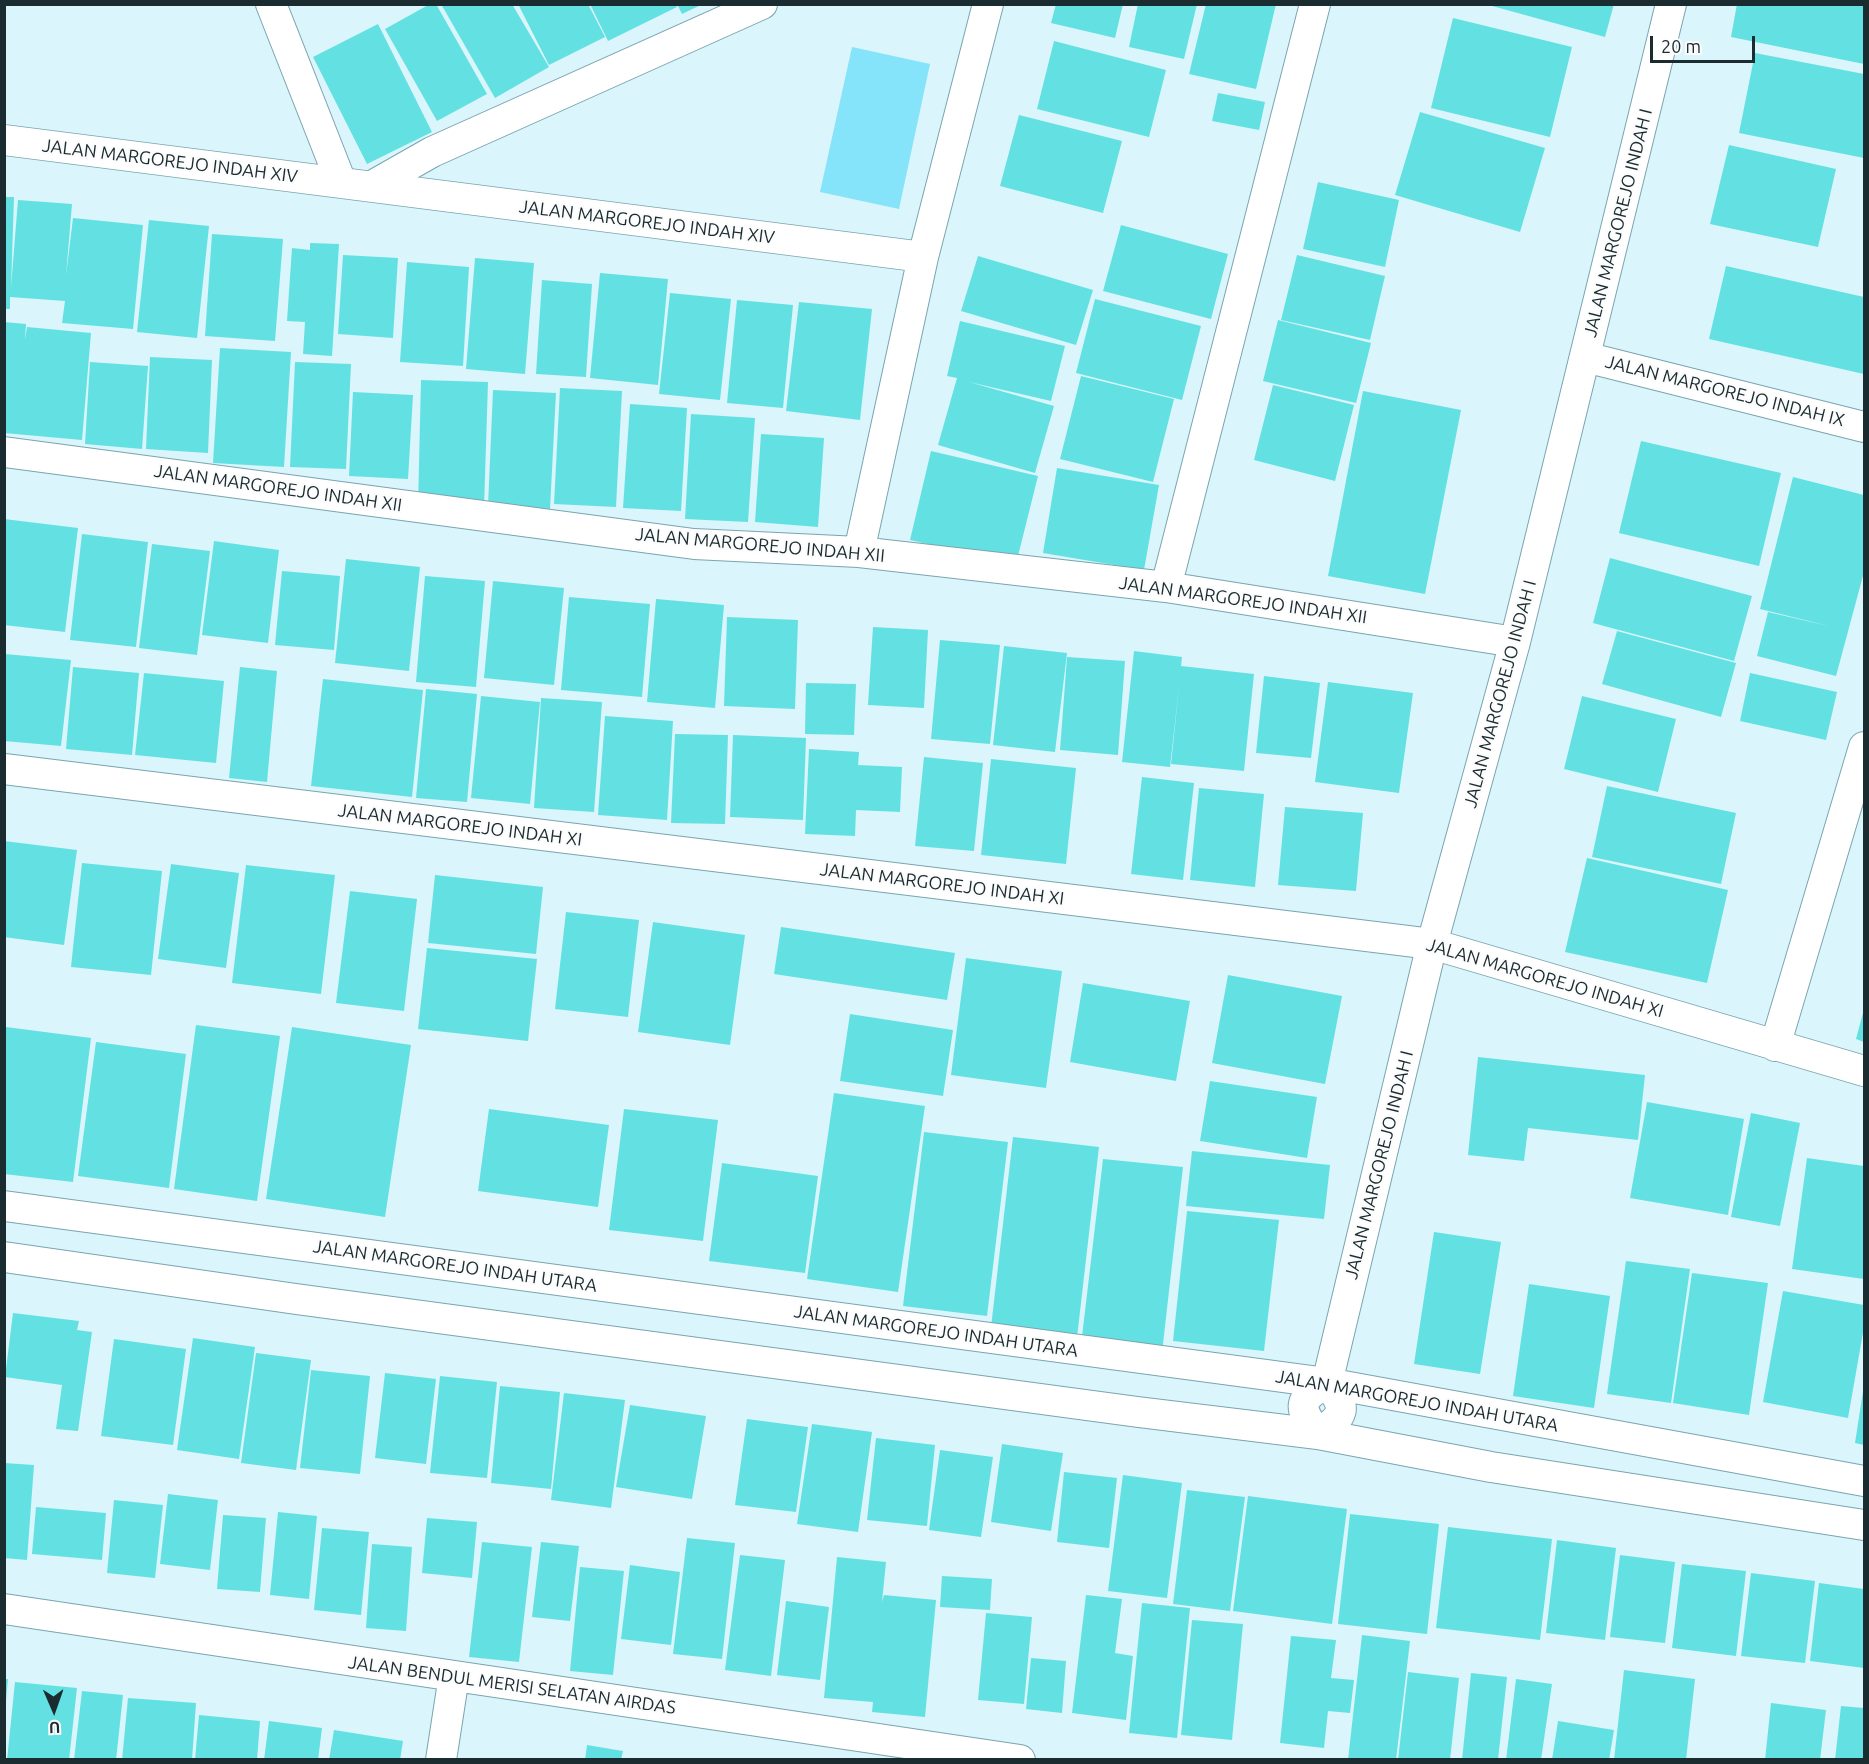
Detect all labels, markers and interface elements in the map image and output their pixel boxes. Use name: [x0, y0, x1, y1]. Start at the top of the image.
scale bar: [1653, 24, 1758, 62]
text: 20 m: [1661, 36, 1701, 56]
street label: JALAN MARGOREJO INDAH I: [1579, 106, 1657, 340]
street label: JALAN MARGOREJO INDAH XIV: [41, 135, 299, 187]
street label: JALAN MARGOREJO INDAH XIV: [518, 196, 776, 248]
street label: JALAN MARGOREJO INDAH IX: [1603, 351, 1847, 431]
street label: JALAN MARGOREJO INDAH XII: [152, 460, 404, 516]
street label: JALAN MARGOREJO INDAH XII: [634, 523, 886, 567]
street label: JALAN MARGOREJO INDAH XII: [1117, 572, 1369, 628]
street label: JALAN MARGOREJO INDAH I: [1459, 578, 1541, 810]
street label: JALAN MARGOREJO INDAH XI: [337, 799, 583, 851]
street label: JALAN MARGOREJO INDAH XI: [819, 858, 1065, 910]
street label: JALAN MARGOREJO INDAH XI: [1424, 934, 1666, 1022]
street label: JALAN MARGOREJO INDAH I: [1340, 1048, 1418, 1282]
street label: JALAN MARGOREJO INDAH UTARA: [312, 1235, 598, 1297]
street label: JALAN MARGOREJO INDAH UTARA: [793, 1300, 1079, 1362]
street label: JALAN MARGOREJO INDAH UTARA: [1274, 1365, 1560, 1437]
street label: JALAN BENDUL MERISI SELATAN AIRDAS: [347, 1651, 677, 1719]
north arrow: [24, 1680, 84, 1740]
text: U: [49, 1719, 61, 1737]

